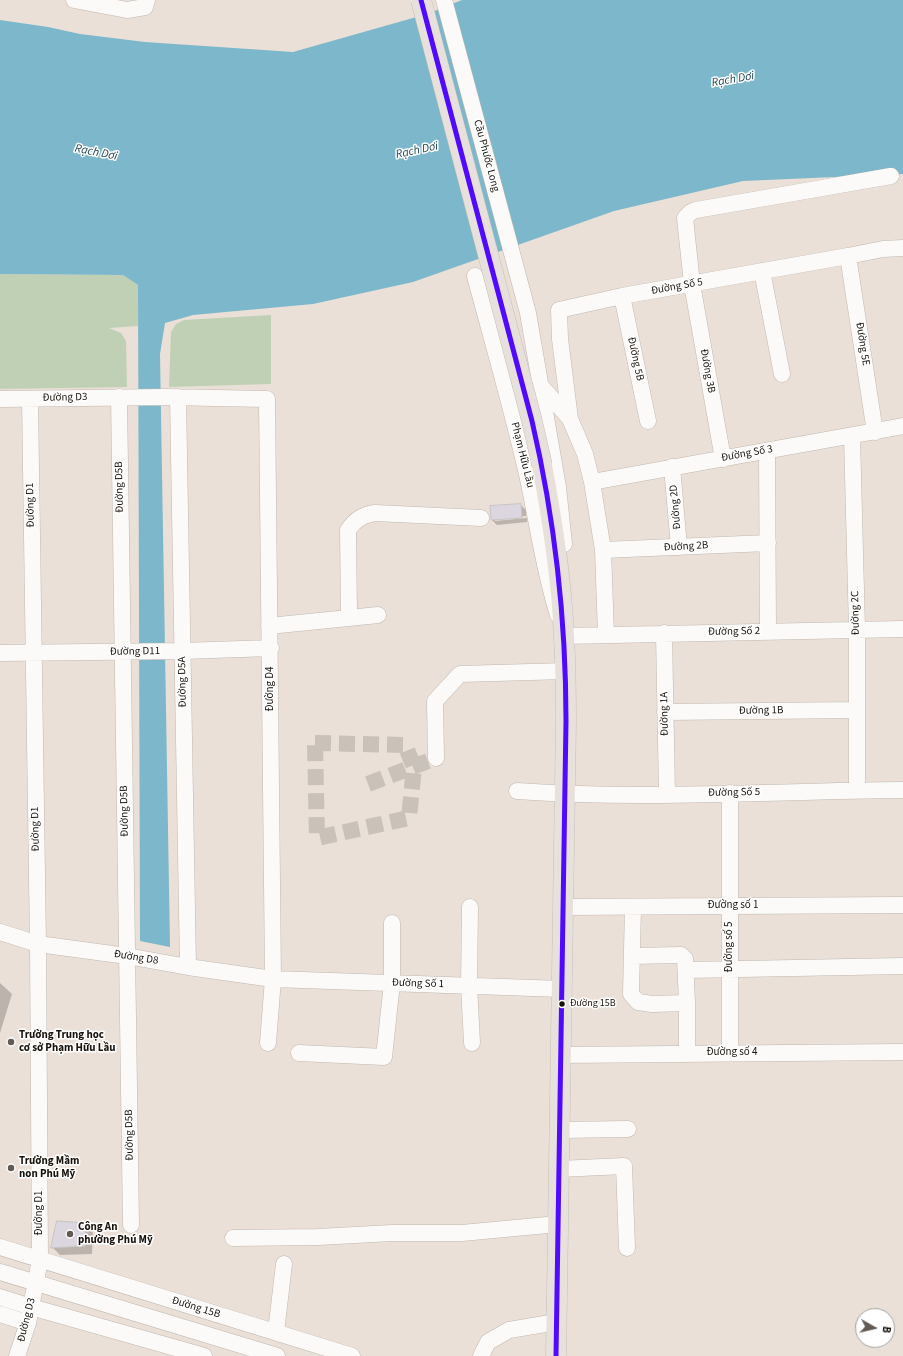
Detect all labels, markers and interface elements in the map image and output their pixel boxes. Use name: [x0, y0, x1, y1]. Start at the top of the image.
water label: Rạch Dơi: [711, 69, 755, 91]
street label: Cầu Phước Long: [470, 118, 502, 194]
water label: Rạch Dơi: [394, 139, 440, 163]
water label: Rạch Dơi: [73, 142, 119, 164]
street label: Đường Số 5: [650, 276, 704, 298]
street label: Đường 5E: [852, 321, 872, 367]
street label: Đường 5B: [624, 336, 646, 382]
street label: Đường 3B: [697, 348, 717, 394]
street label: Đường D3: [42, 391, 88, 405]
street label: Phạm Hữu Lầu: [507, 421, 537, 489]
street label: Đường Số 3: [720, 443, 774, 465]
street label: Đường D5B: [113, 461, 127, 513]
street label: Đường D1: [24, 482, 38, 528]
street label: Đường 2D: [667, 484, 685, 530]
street label: Đường 2B: [663, 539, 709, 555]
street label: Đường 2C: [849, 591, 863, 635]
street label: Đường Số 2: [708, 625, 760, 639]
street label: Đường D11: [110, 645, 160, 659]
street label: Đường D5A: [176, 656, 190, 708]
street label: Đường D4: [264, 667, 278, 711]
street label: Đường 1A: [658, 692, 672, 736]
street label: Đường 1B: [739, 704, 783, 718]
street label: Đường D5B: [118, 785, 132, 837]
street label: Đường Số 5: [708, 786, 760, 800]
street label: Đường D1: [29, 806, 43, 852]
street label: Đường số 1: [708, 899, 758, 913]
street label: Đường số 5: [723, 922, 737, 972]
street label: Đường D8: [113, 948, 159, 968]
street label: Đường Số 1: [392, 976, 444, 992]
place label: Đường 15B: [570, 998, 616, 1010]
marker: Đường 15B: [557, 999, 567, 1009]
place label: Trường Trung học cơ sở Phạm Hữu Lầu: [19, 1029, 115, 1055]
marker: Trường Trung học cơ sở Phạm Hữu Lầu: [6, 1037, 16, 1047]
street label: Đường số 4: [707, 1046, 757, 1060]
street label: Đường D5B: [123, 1109, 137, 1161]
place label: Trường Mầm non Phú Mỹ: [19, 1155, 79, 1181]
marker: Trường Mầm non Phú Mỹ: [6, 1163, 16, 1173]
street label: Đường D1: [33, 1191, 47, 1235]
place label: Công An phường Phú Mỹ: [78, 1221, 153, 1247]
marker: Công An phường Phú Mỹ: [65, 1229, 75, 1239]
street label: Đường 15B: [170, 1294, 222, 1322]
street label: Đường D3: [15, 1297, 39, 1343]
north arrow: [855, 1308, 895, 1348]
text: B: [878, 1325, 894, 1334]

